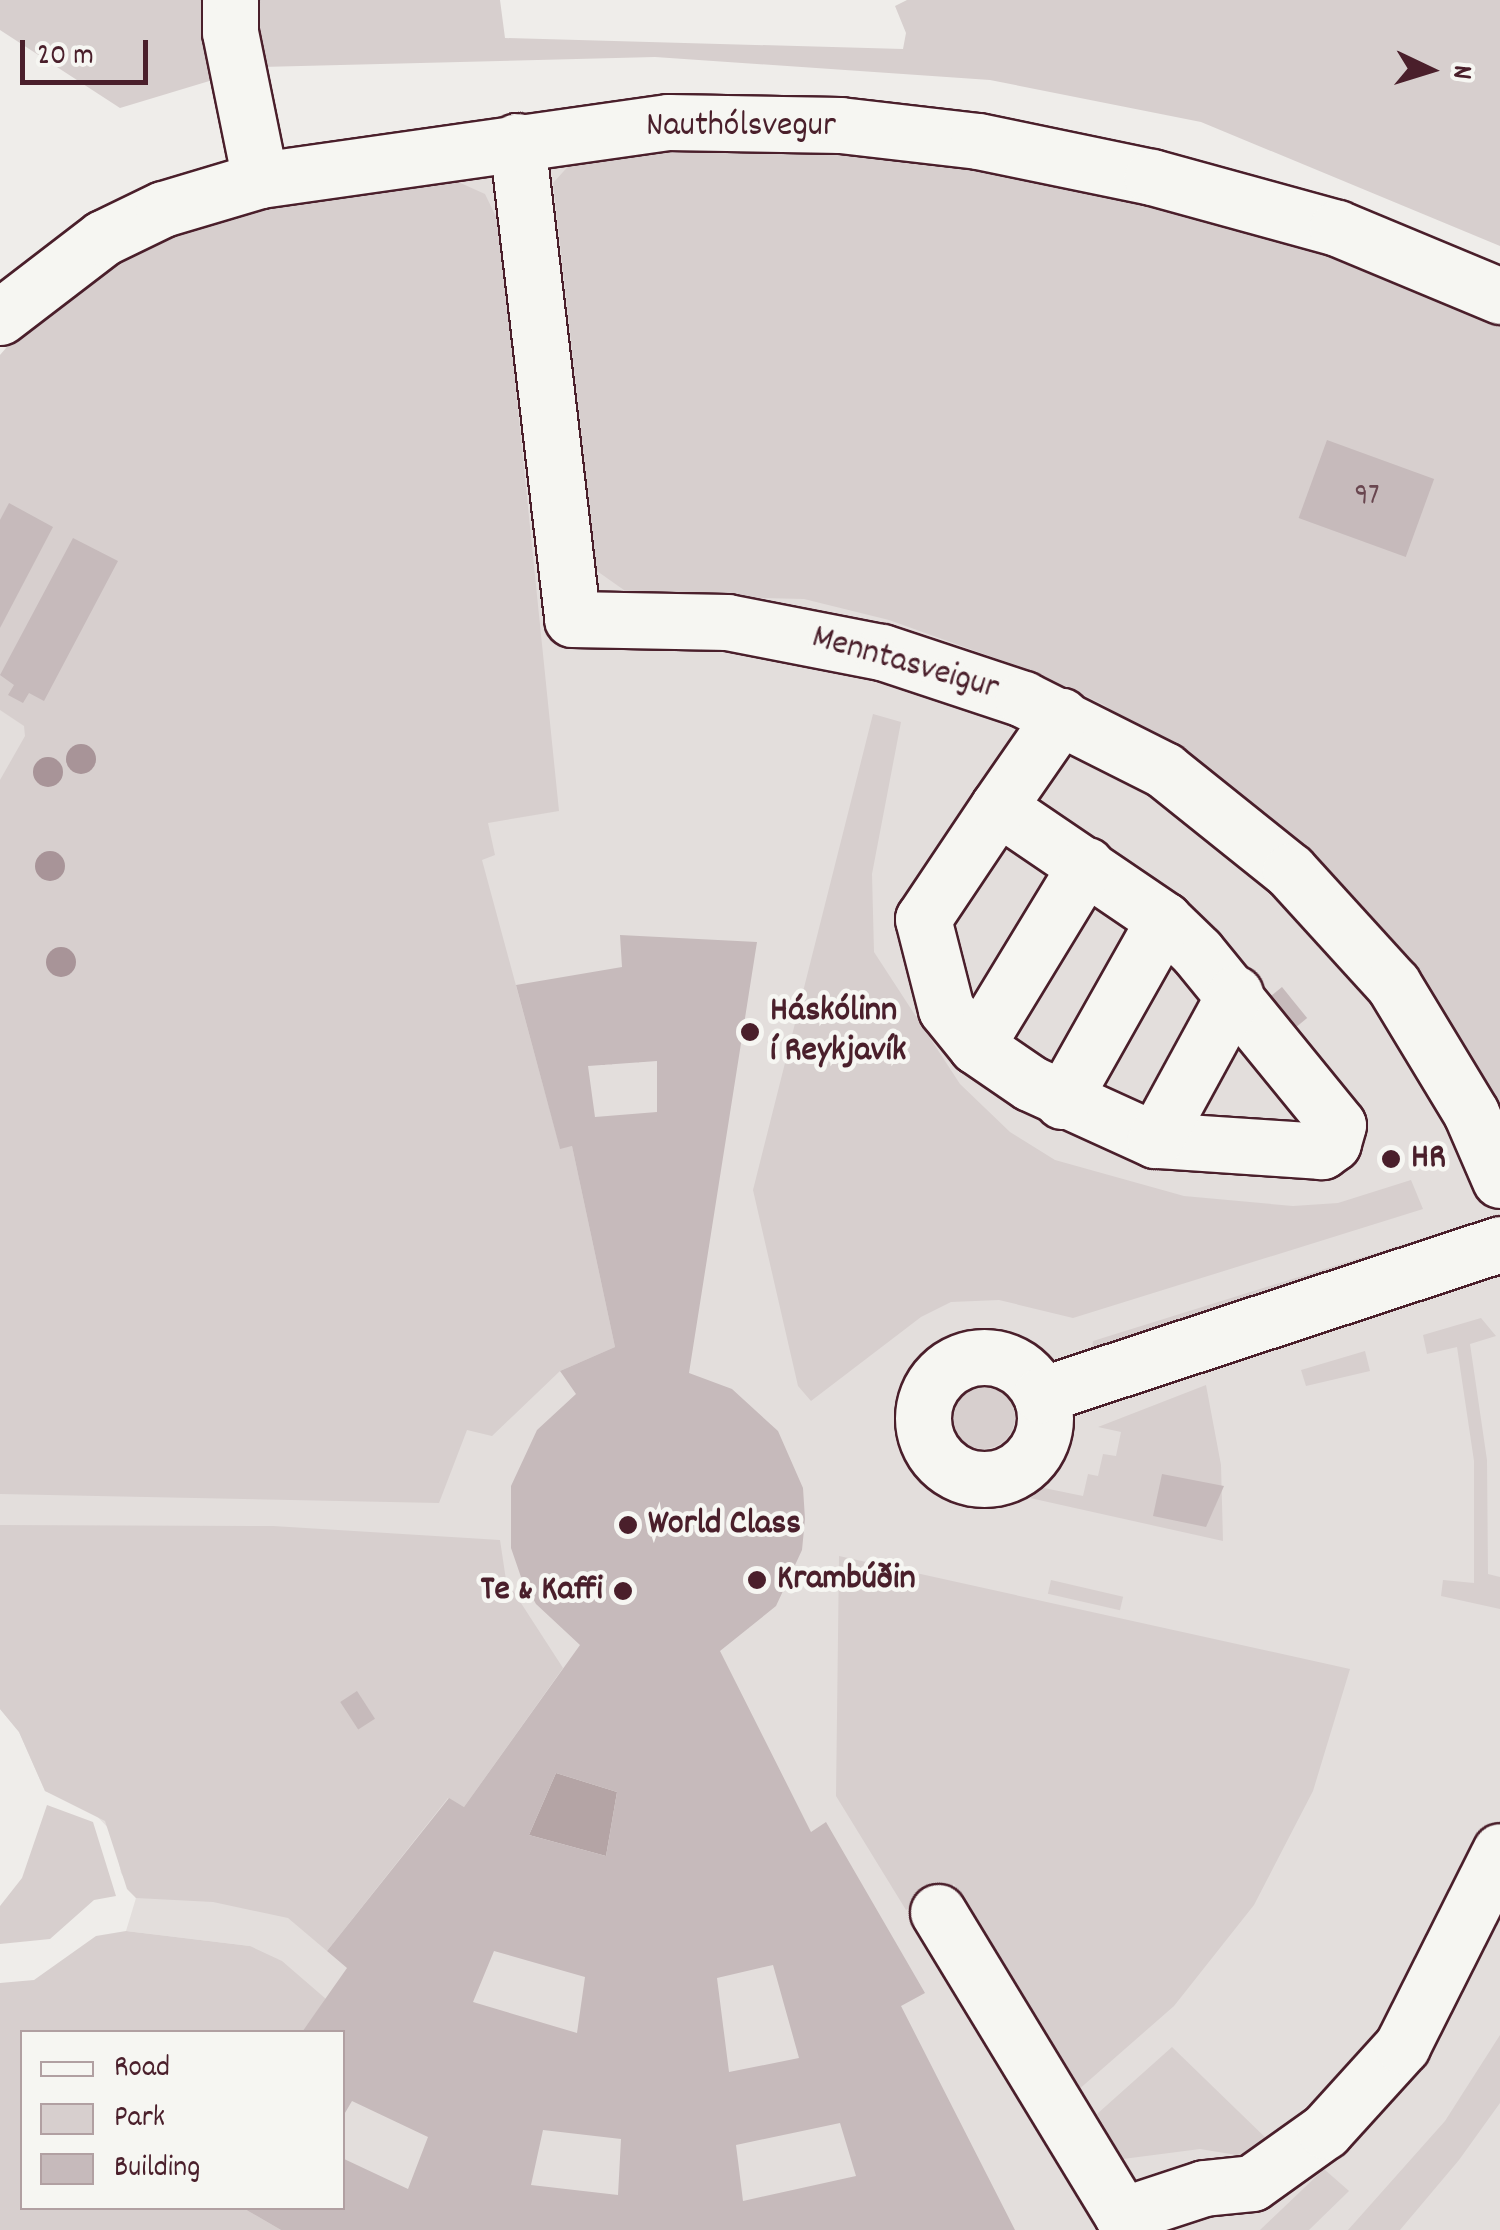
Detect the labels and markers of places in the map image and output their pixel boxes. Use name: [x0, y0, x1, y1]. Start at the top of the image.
place label: Háskólinn í Reykjavík: [770, 991, 906, 1073]
marker: Háskólinn í Reykjavík: [739, 1021, 761, 1043]
place label: HR: [1411, 1138, 1446, 1180]
marker: HR: [1380, 1148, 1402, 1170]
place label: World Class: [648, 1504, 801, 1546]
marker: World Class: [617, 1514, 639, 1536]
place label: Krambúðin: [777, 1559, 916, 1601]
marker: Krambúðin: [746, 1569, 768, 1591]
place label: Te & Kaffi: [480, 1570, 603, 1612]
marker: Te & Kaffi: [612, 1580, 634, 1602]

